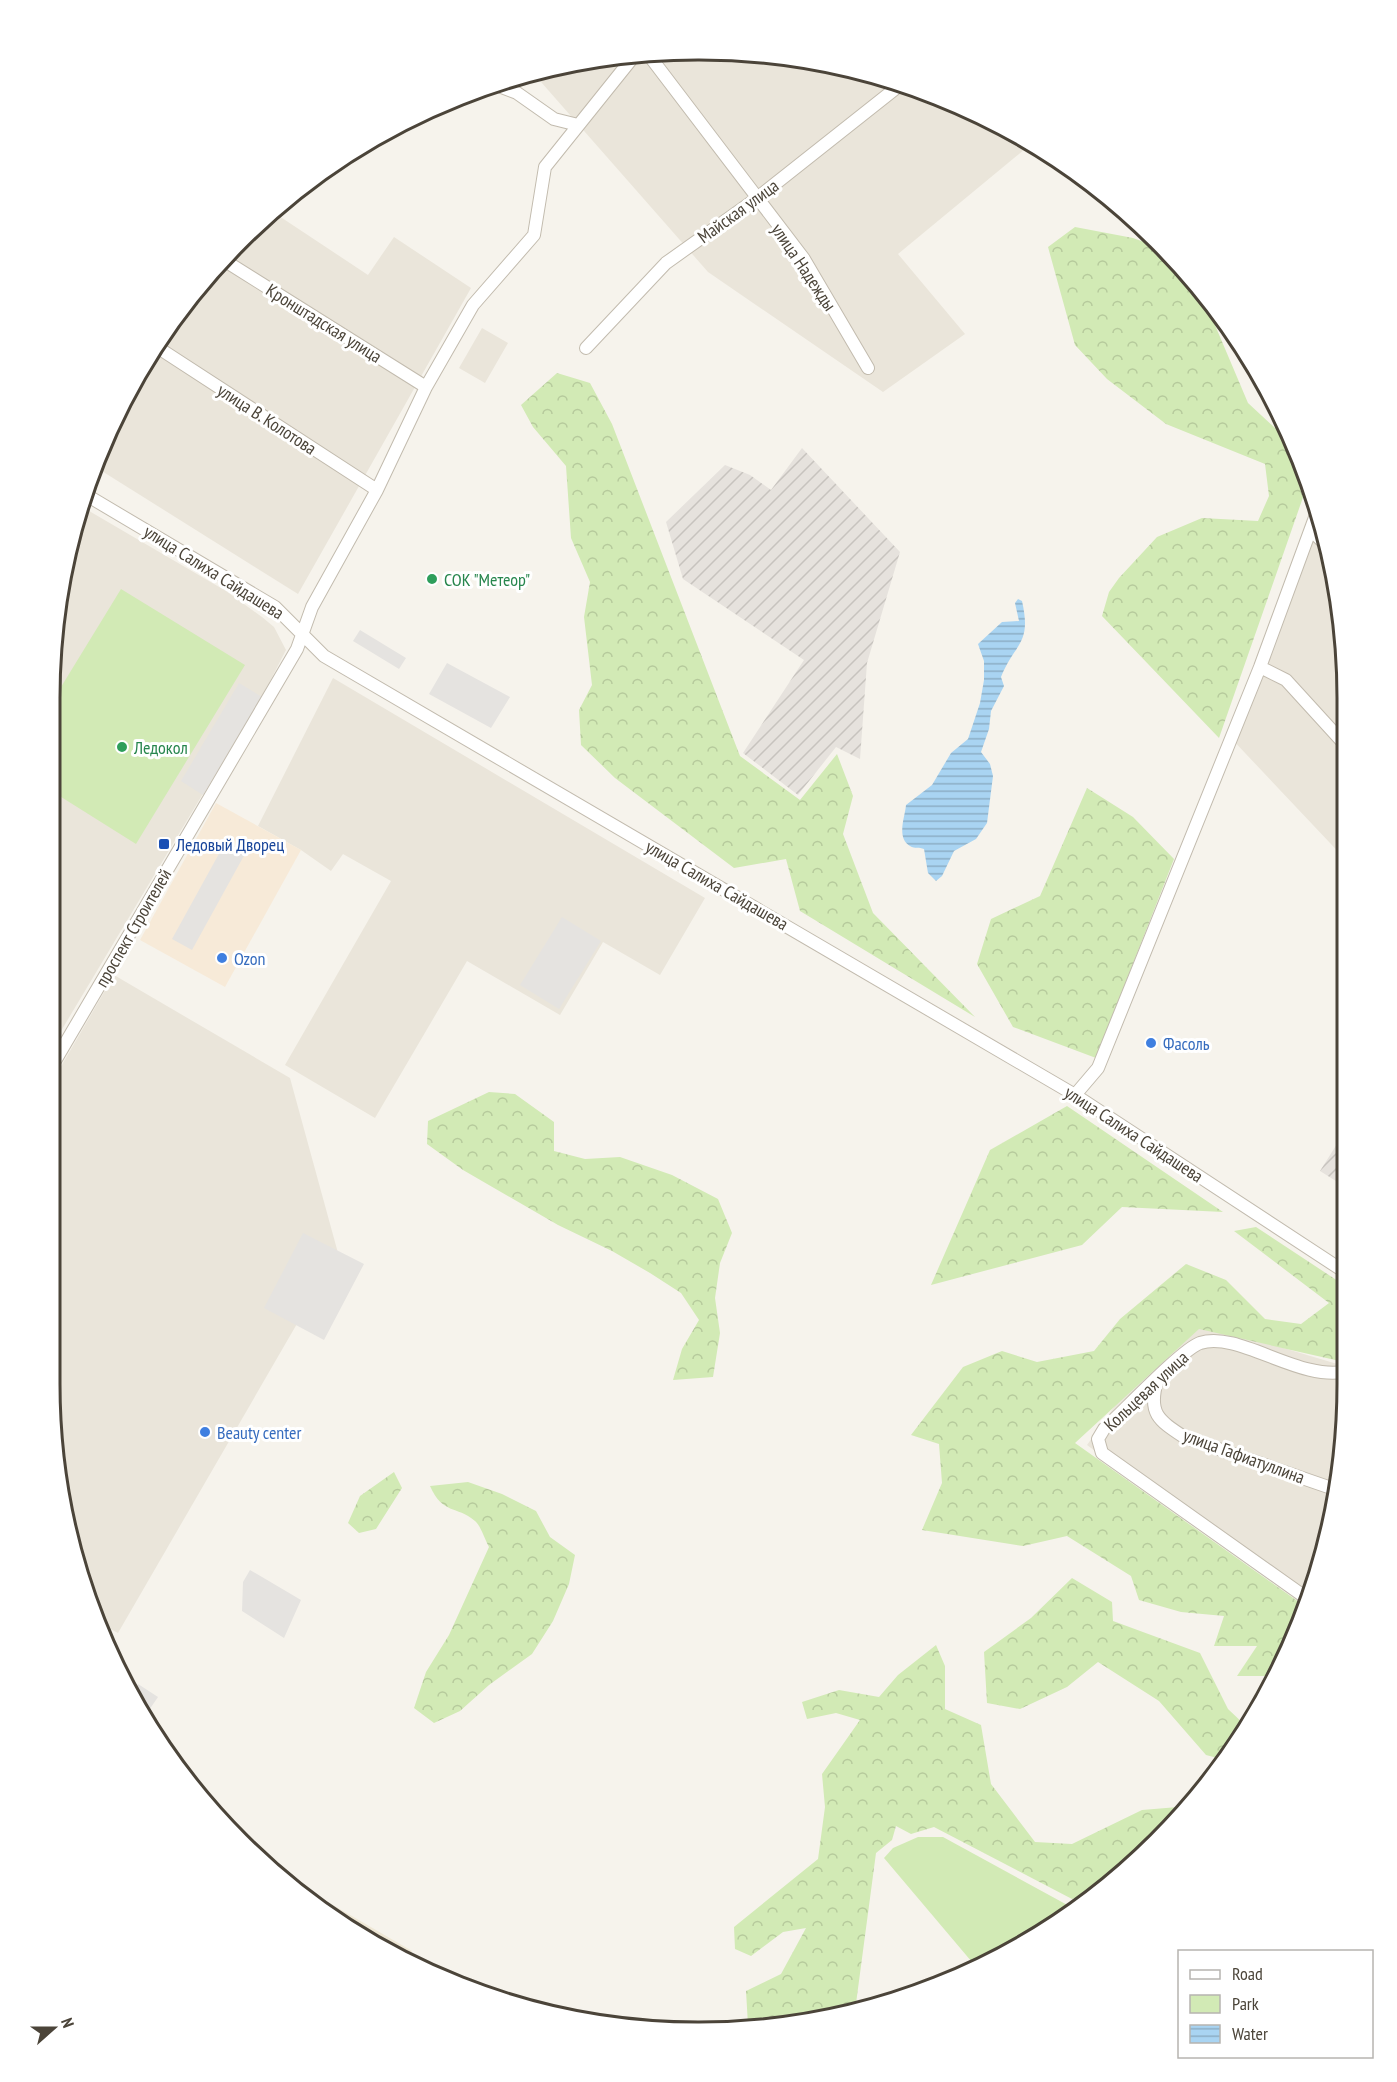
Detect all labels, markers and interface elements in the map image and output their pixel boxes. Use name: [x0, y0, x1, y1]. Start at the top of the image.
street label: Майская улица: [693, 174, 783, 248]
street label: улица Надежды: [766, 219, 842, 315]
street label: Кронштадская улица: [262, 278, 386, 368]
street label: улица В. Колотова: [213, 378, 321, 460]
street label: улица Салиха Сайдашева: [140, 520, 288, 624]
place label: СОК "Метеор": [444, 568, 530, 591]
marker: СОК "Метеор": [425, 572, 439, 586]
place label: Ледокол: [133, 736, 188, 759]
marker: Ледокол: [115, 740, 129, 754]
place label: Ледовый Дворец: [175, 833, 284, 856]
street label: улица Салиха Сайдашева: [642, 835, 792, 935]
marker: Ледовый Дворец: [157, 837, 171, 851]
street label: проспект Строителей: [90, 865, 176, 991]
place label: Ozon: [234, 947, 266, 970]
marker: Ozon: [215, 951, 229, 965]
place label: Фасоль: [1163, 1032, 1210, 1055]
marker: Фасоль: [1144, 1036, 1158, 1050]
street label: улица Салиха Сайдашева: [1060, 1081, 1208, 1187]
street label: Кольцевая улица: [1099, 1346, 1193, 1436]
place label: Beauty center: [217, 1421, 302, 1444]
street label: улица Гафиатуллина: [1180, 1423, 1308, 1489]
marker: Beauty center: [198, 1425, 212, 1439]
legend: [1178, 1950, 1373, 2058]
text: Road: [1232, 1962, 1263, 1985]
text: Park: [1232, 1992, 1259, 2015]
north arrow: [24, 1998, 84, 2058]
text: N: [57, 2015, 79, 2030]
text: Water: [1232, 2022, 1268, 2045]

